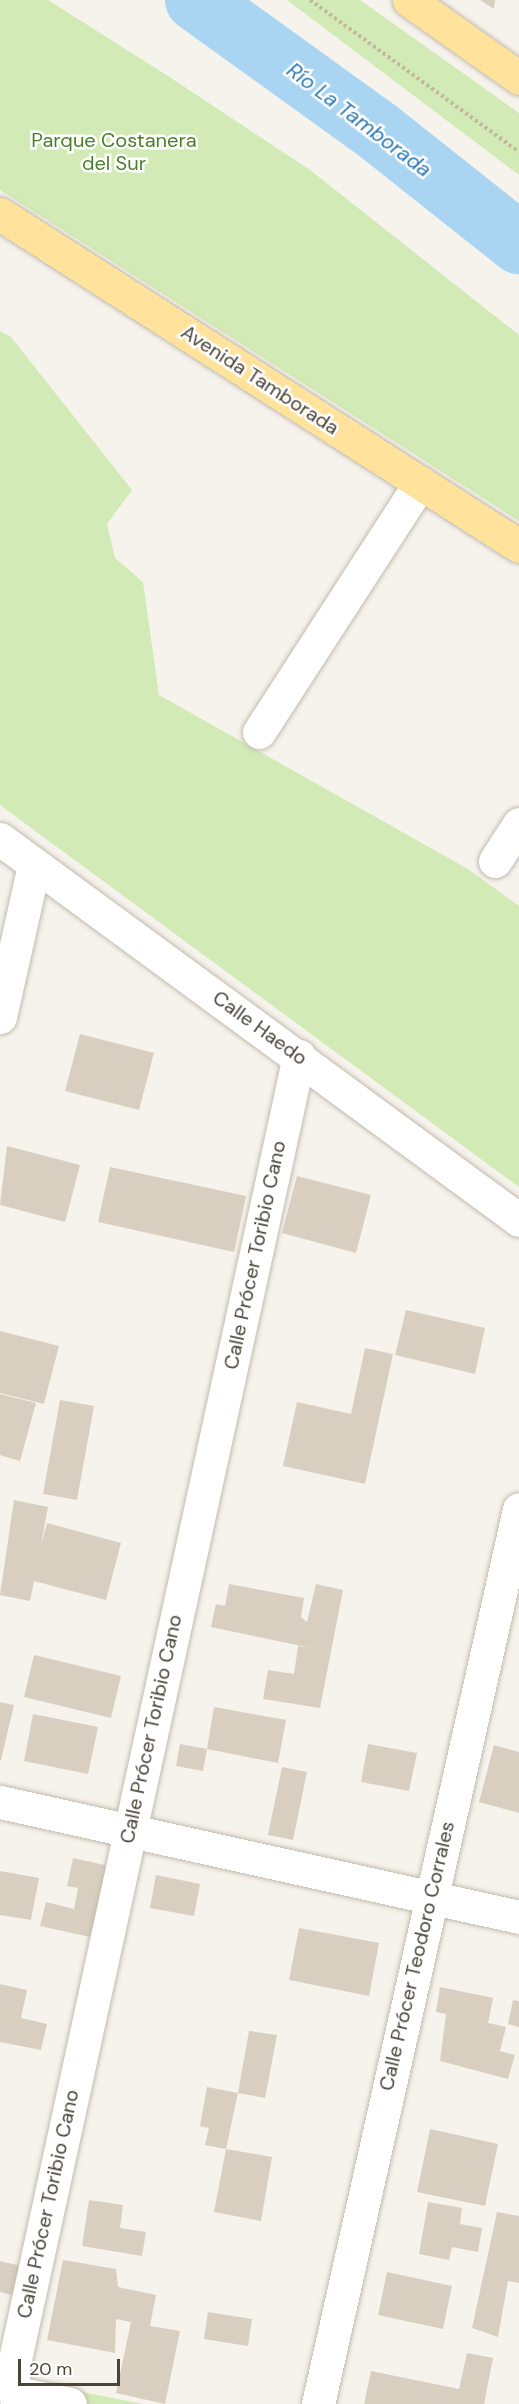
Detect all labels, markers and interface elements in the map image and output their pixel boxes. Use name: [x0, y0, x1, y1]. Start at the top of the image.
water label: Río La Tamborada: [282, 57, 436, 183]
park label: Parque Costanera del Sur: [31, 128, 197, 175]
street label: Avenida Tamborada: [177, 320, 343, 440]
street label: Calle Haedo: [208, 986, 312, 1070]
street label: Calle Prócer Toribio Cano: [219, 1138, 291, 1372]
street label: Calle Prócer Toribio Cano: [115, 1612, 187, 1846]
street label: Calle Prócer Teodoro Corrales: [374, 1819, 460, 2093]
street label: Calle Prócer Toribio Cano: [12, 2087, 84, 2321]
scale bar: [21, 2347, 123, 2385]
text: 20 m: [29, 2357, 72, 2381]

